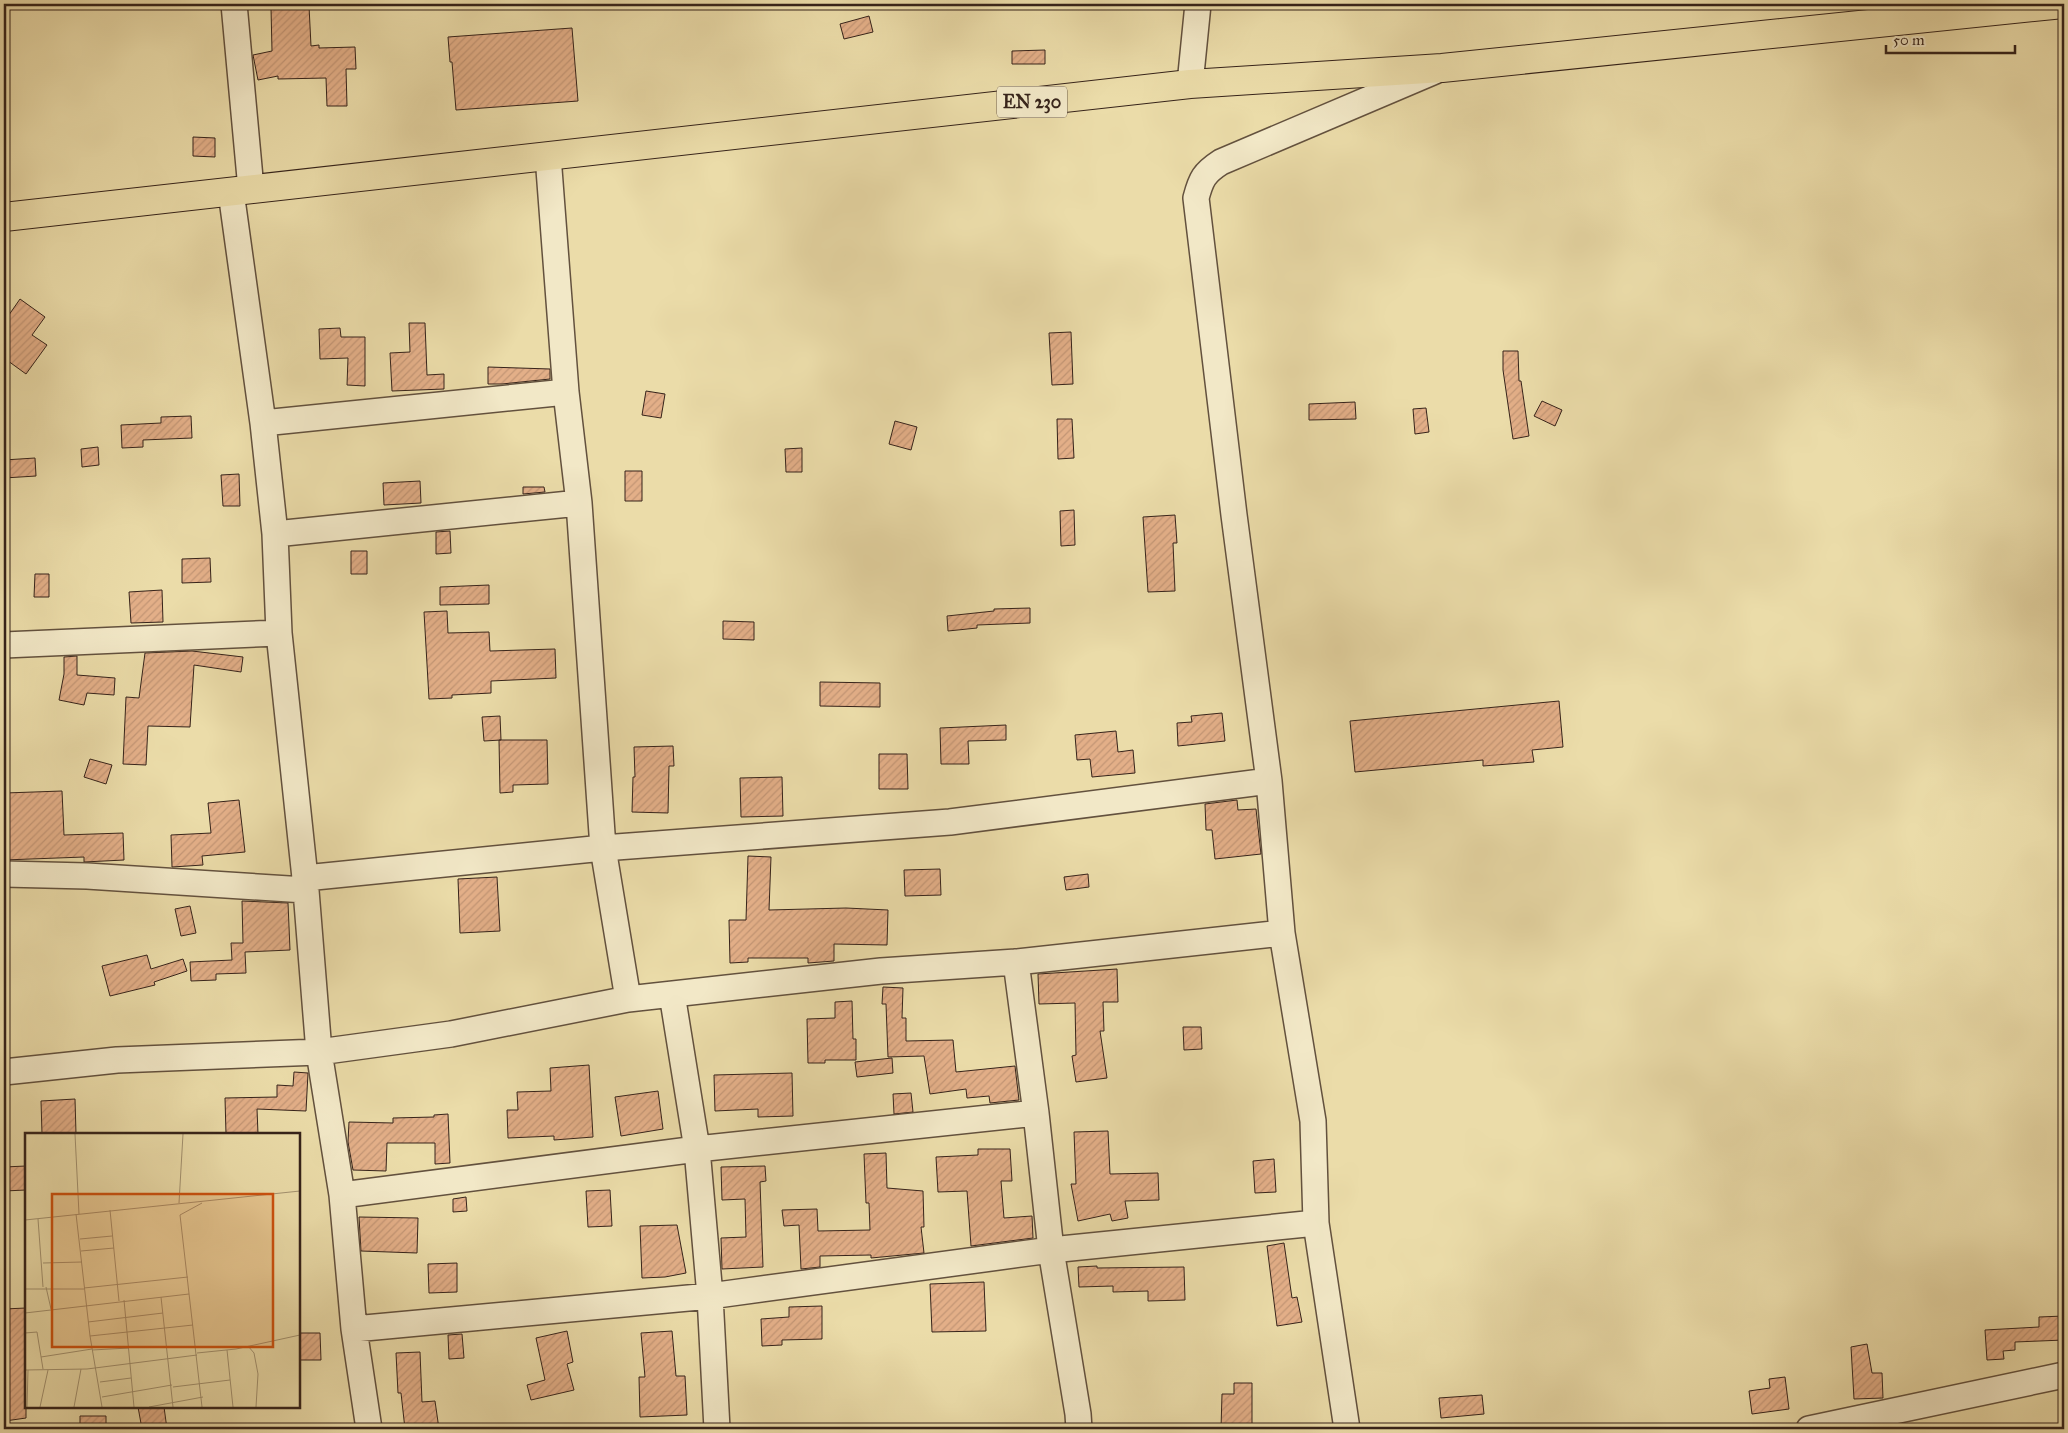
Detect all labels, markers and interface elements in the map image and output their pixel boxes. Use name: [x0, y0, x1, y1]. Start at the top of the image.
scale bar: [1886, 22, 2014, 54]
text: 50 m: [1893, 31, 1925, 49]
road number: EN 230: [997, 86, 1067, 118]
inset map: [25, 1133, 300, 1408]

